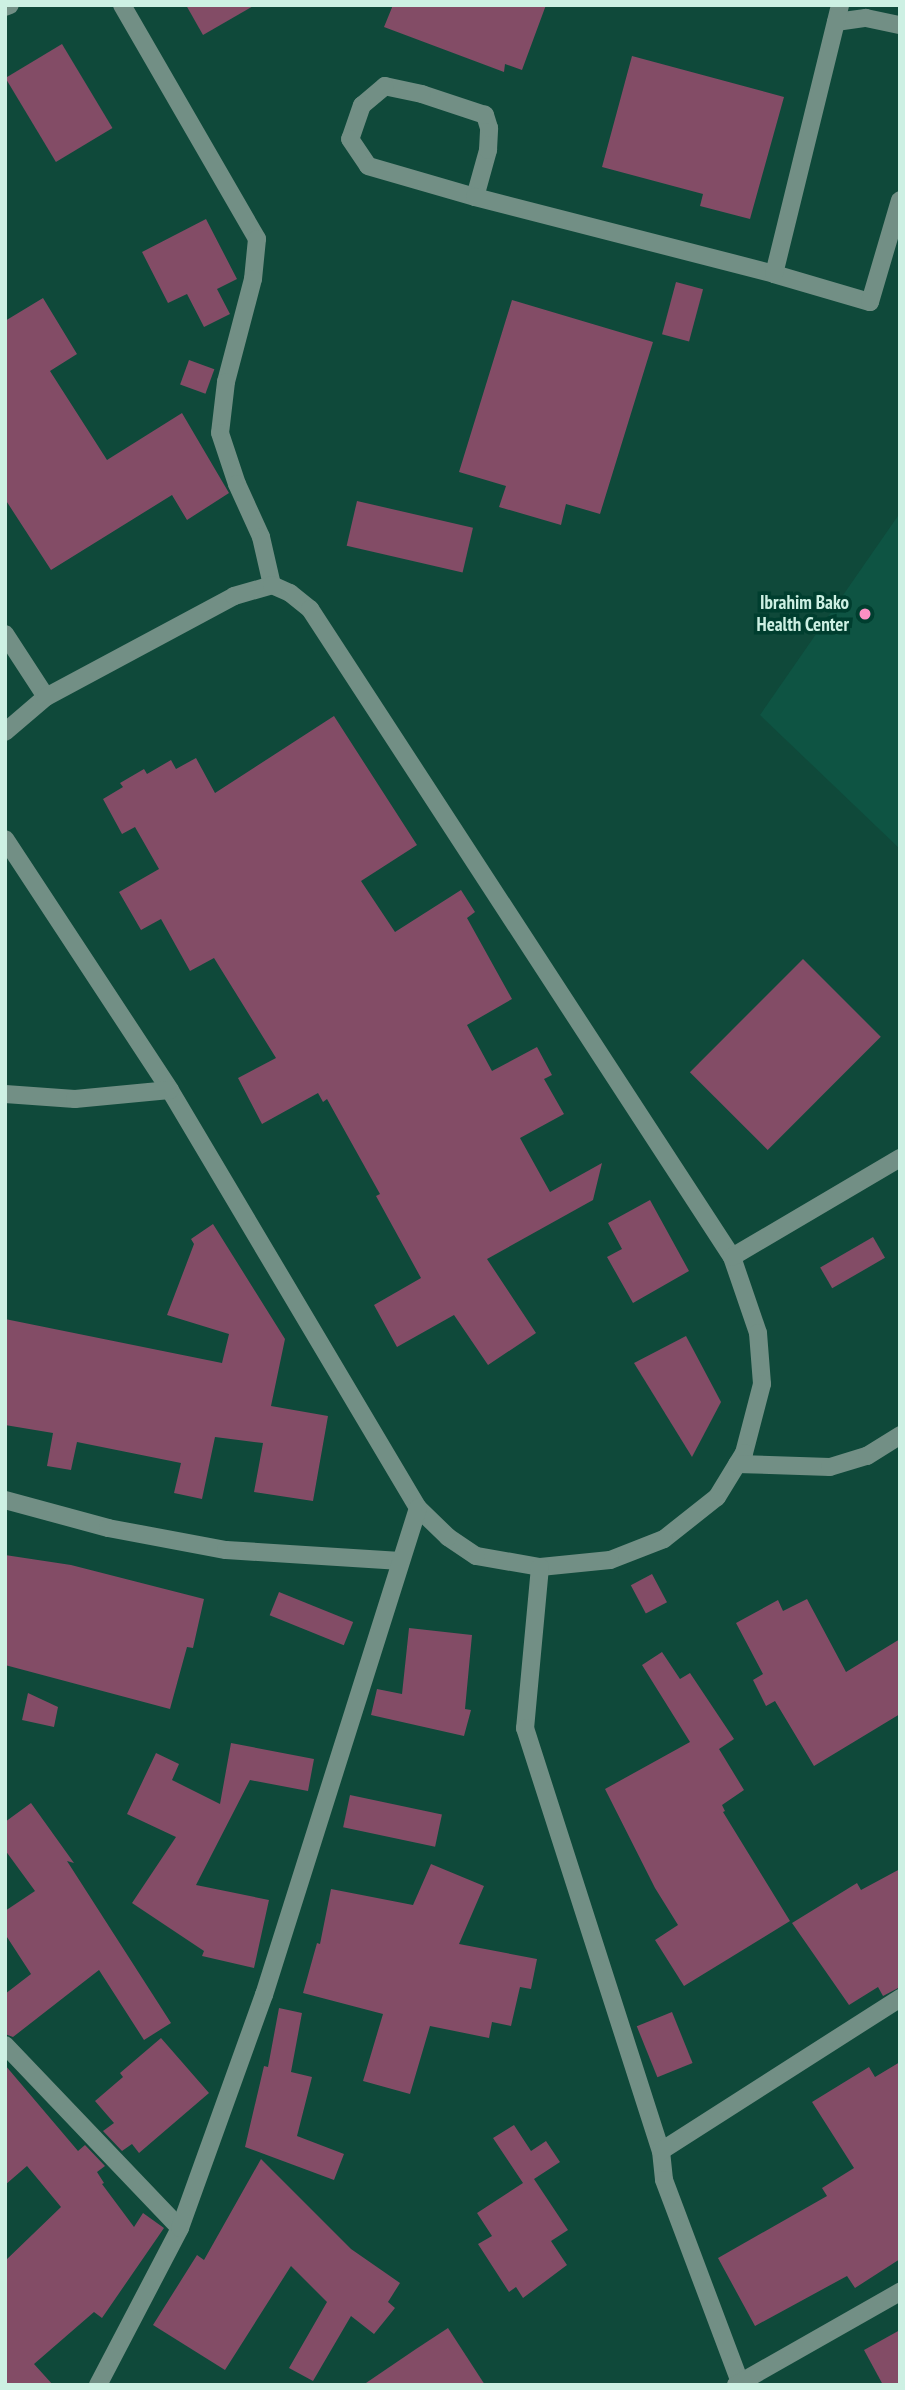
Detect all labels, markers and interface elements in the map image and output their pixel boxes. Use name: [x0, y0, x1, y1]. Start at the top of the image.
place label: Ibrahim Bako Health Center: [756, 592, 849, 636]
marker: Ibrahim Bako Health Center: [855, 604, 875, 624]

